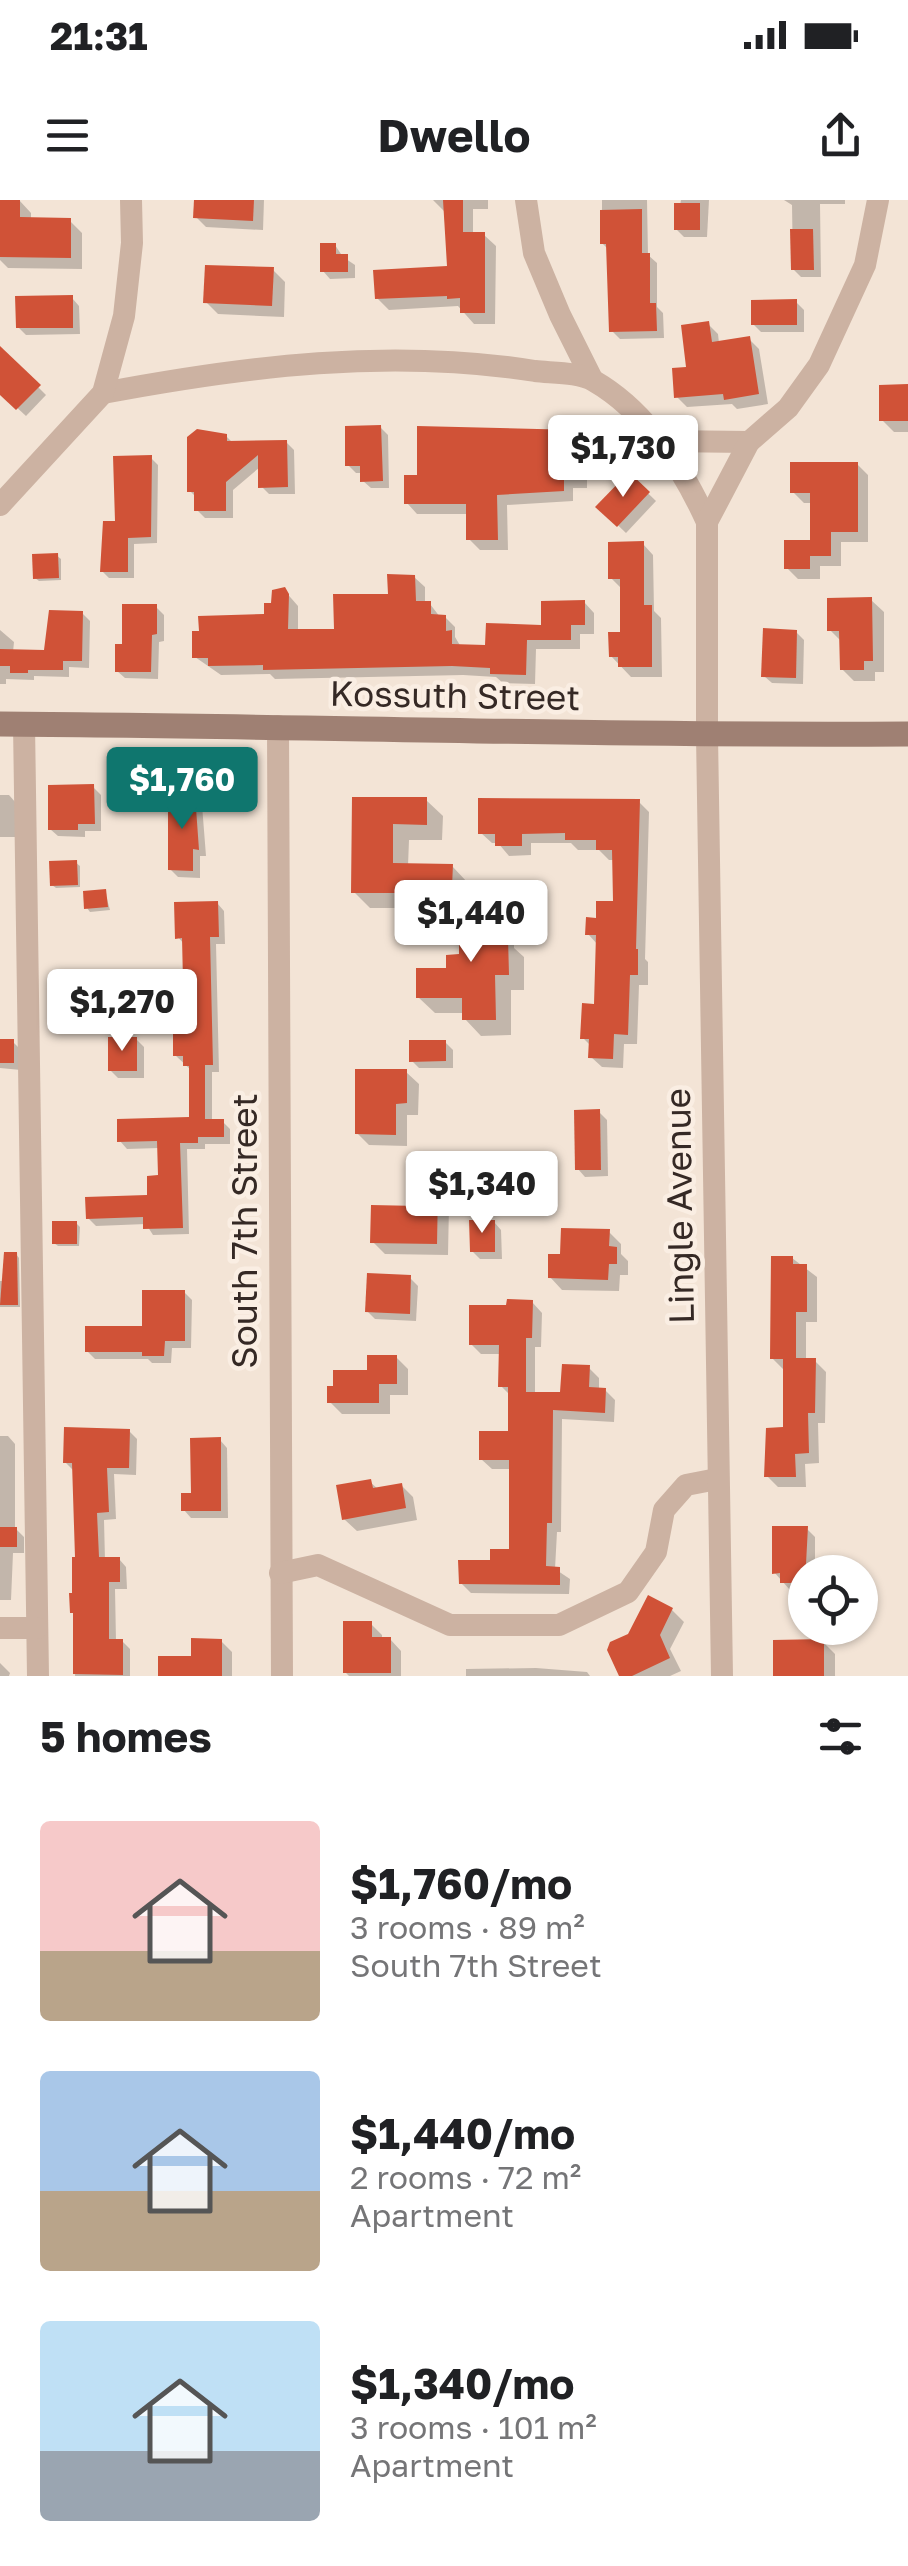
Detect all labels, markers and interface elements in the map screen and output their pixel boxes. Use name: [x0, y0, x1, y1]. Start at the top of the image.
text: 21:31: [50, 13, 148, 58]
icon: menu: [40, 108, 95, 163]
text: Dwello: [378, 108, 530, 162]
icon: share: [813, 108, 868, 163]
pin: $1,730: [542, 415, 704, 500]
text: $1,730: [570, 428, 676, 466]
street label: Kossuth Street: [329, 672, 581, 718]
pin: $1,760: [101, 747, 263, 832]
text: $1,760: [129, 760, 235, 798]
pin: $1,440: [390, 880, 552, 965]
text: $1,440: [417, 893, 525, 931]
pin: $1,270: [41, 969, 203, 1054]
text: $1,270: [69, 982, 175, 1020]
street label: Lingle Avenue: [656, 1088, 702, 1324]
street label: South 7th Street: [223, 1093, 265, 1369]
pin: $1,340: [401, 1151, 563, 1236]
text: $1,340: [428, 1164, 536, 1202]
map controls: [788, 1555, 878, 1645]
button: locate: [788, 1555, 878, 1645]
icon: filters: [813, 1709, 868, 1764]
text: 5 homes: [40, 1711, 212, 1761]
text: $1,760/mo: [350, 1858, 572, 1908]
icon: home: [120, 1861, 240, 1981]
text: 3 rooms · 89 m²: [350, 1908, 585, 1946]
text: South 7th Street: [350, 1946, 602, 1984]
text: $1,440/mo: [350, 2108, 575, 2158]
icon: home: [120, 2111, 240, 2231]
text: 2 rooms · 72 m²: [350, 2158, 581, 2196]
text: Apartment: [350, 2196, 514, 2234]
text: $1,340/mo: [350, 2358, 575, 2408]
icon: home: [120, 2361, 240, 2481]
text: 3 rooms · 101 m²: [350, 2408, 597, 2446]
text: Apartment: [350, 2446, 514, 2484]

